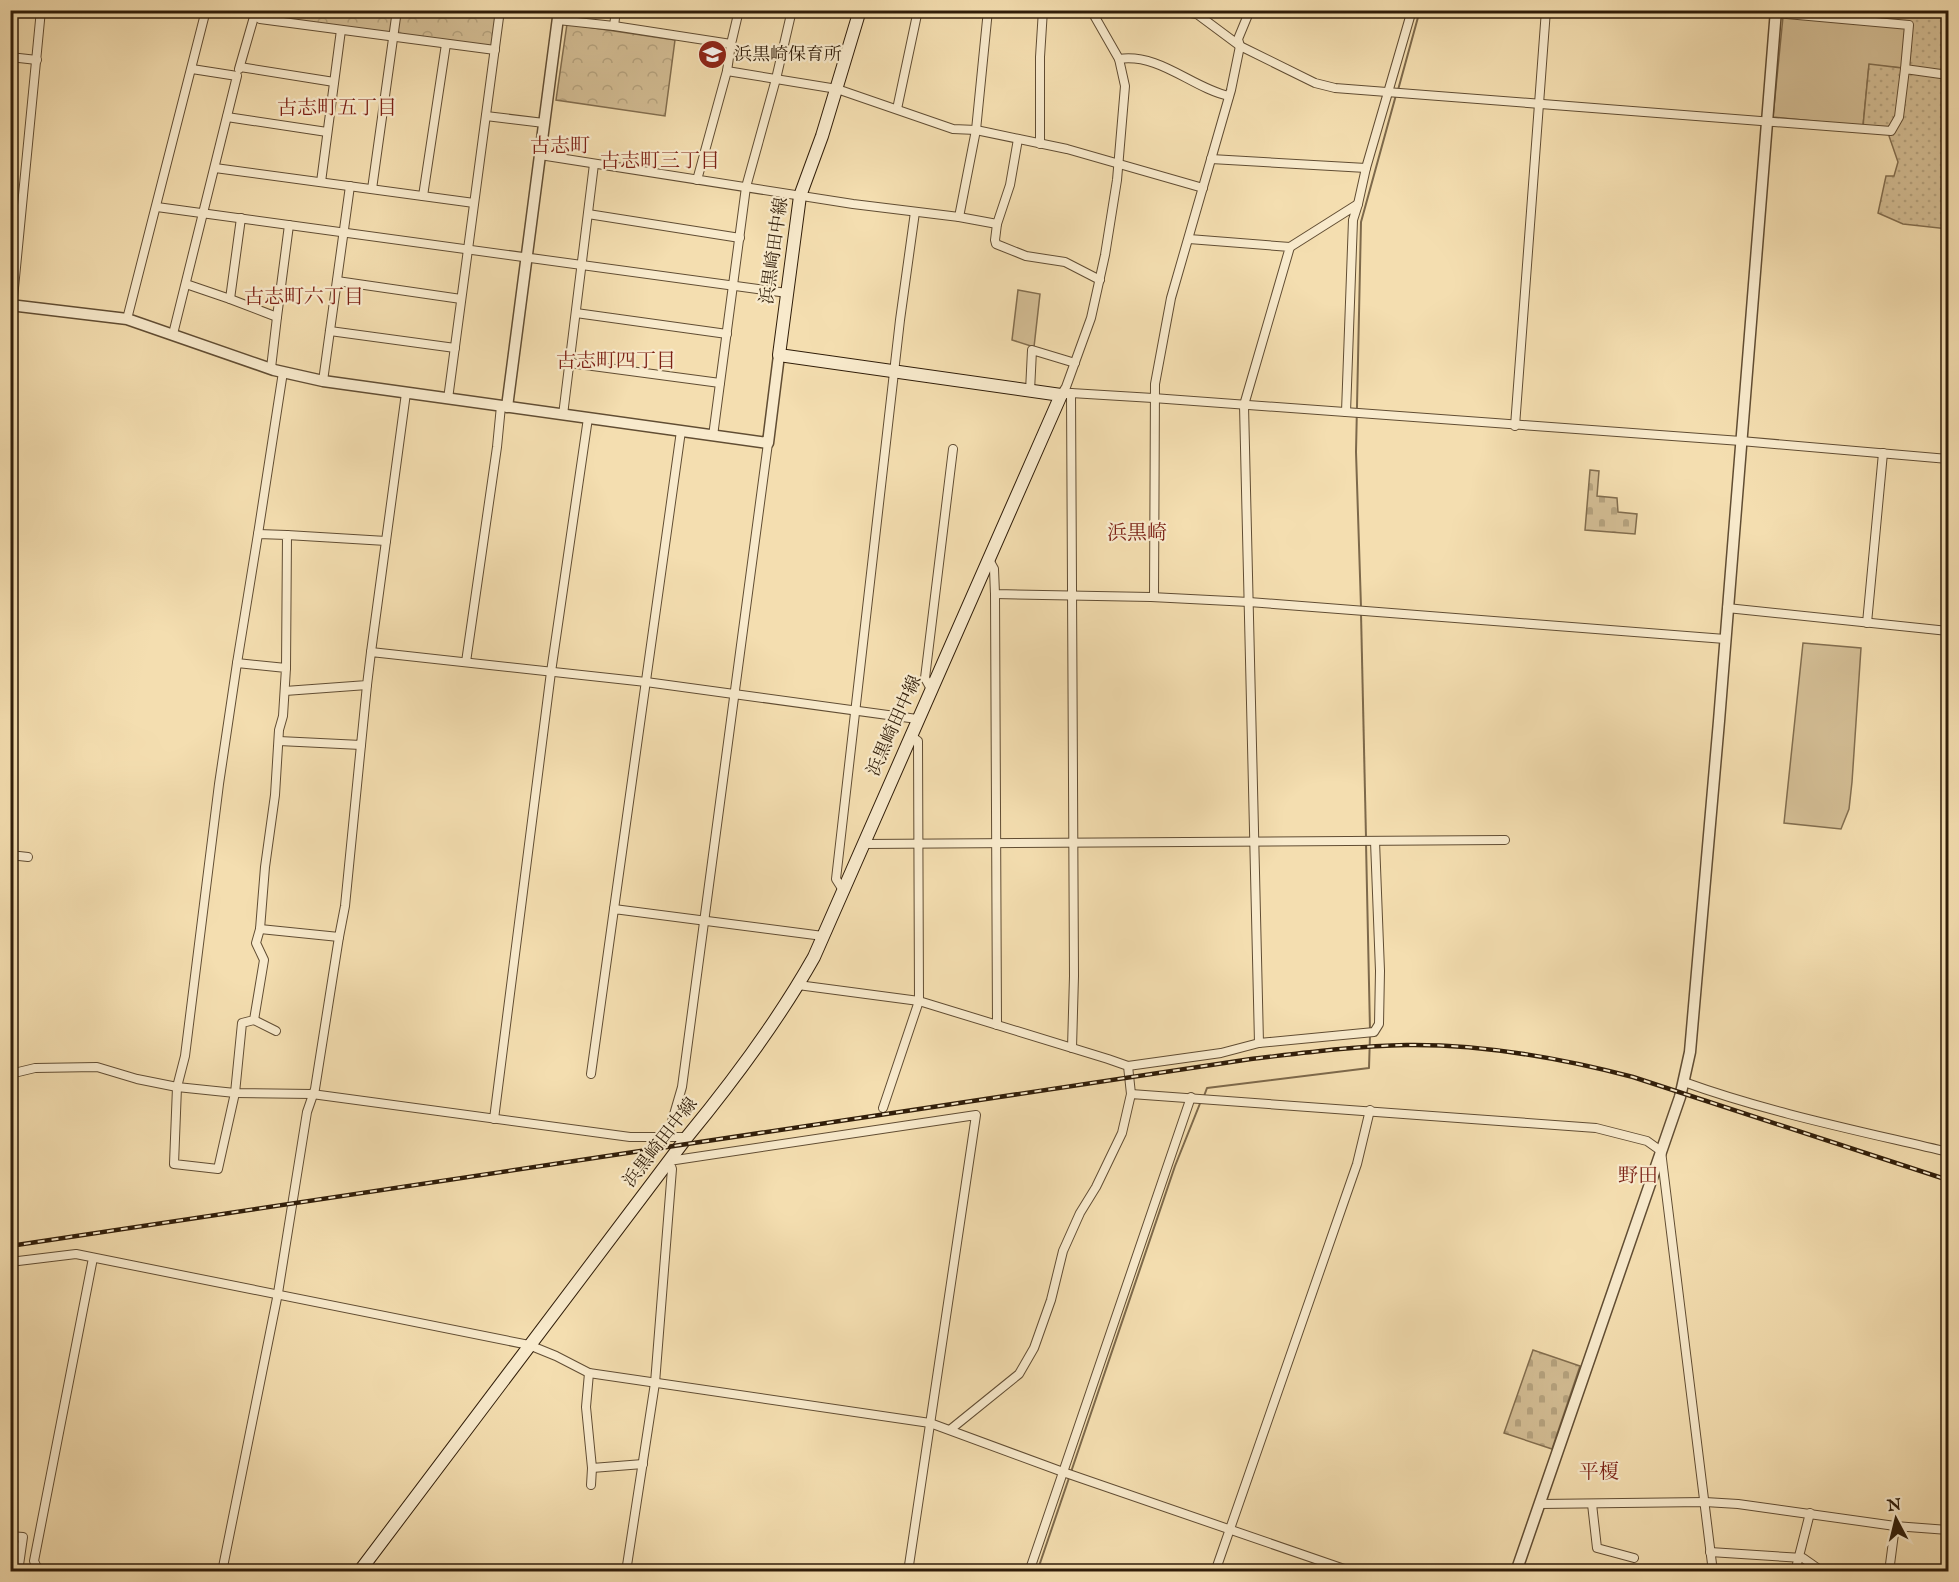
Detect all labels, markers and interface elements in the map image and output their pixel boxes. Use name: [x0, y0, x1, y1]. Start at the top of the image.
school or university icon: 浜黒崎保育所: [697, 39, 729, 71]
place label: 浜黒崎保育所: [734, 44, 842, 67]
district label: 古志町五丁目: [277, 96, 397, 121]
district label: 古志町: [530, 134, 590, 159]
district label: 古志町三丁目: [600, 149, 720, 174]
street label: 浜黒崎田中線: [756, 196, 794, 306]
district label: 古志町六丁目: [244, 285, 364, 310]
district label: 古志町四丁目: [556, 349, 676, 374]
district label: 浜黒崎: [1107, 521, 1167, 546]
street label: 浜黒崎田中線: [863, 672, 927, 780]
street label: 浜黒崎田中線: [619, 1093, 703, 1193]
district label: 野田: [1618, 1164, 1658, 1189]
district label: 平榎: [1579, 1460, 1619, 1485]
north arrow: [1866, 1489, 1926, 1549]
text: N: [1885, 1495, 1903, 1517]

